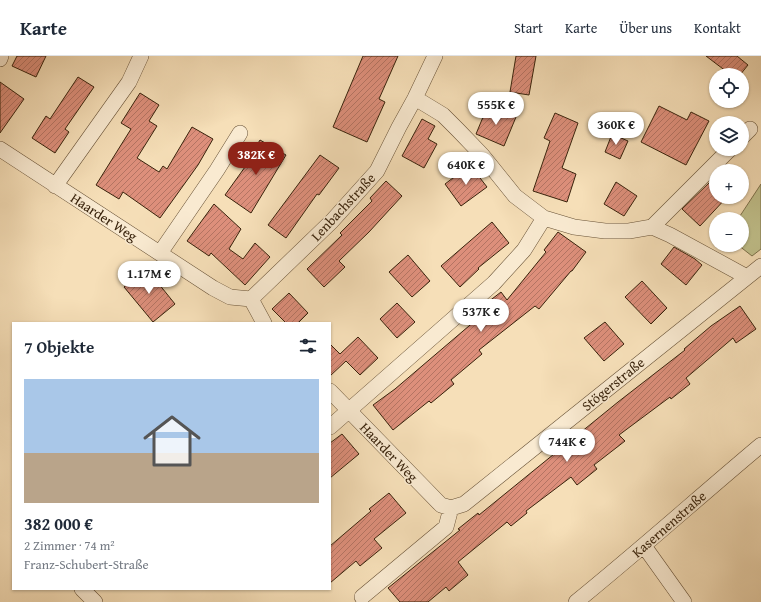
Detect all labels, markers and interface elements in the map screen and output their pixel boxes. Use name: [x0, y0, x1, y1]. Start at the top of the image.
text: Karte: [20, 14, 67, 42]
text: Start: [514, 18, 543, 38]
text: Karte: [565, 18, 597, 38]
text: Über uns: [619, 18, 672, 38]
text: Kontakt: [694, 18, 741, 38]
map controls: [709, 68, 749, 252]
button: locate: [709, 68, 749, 108]
pin: 555K €: [463, 92, 529, 126]
text: 555K €: [477, 95, 515, 114]
pin: 360K €: [583, 112, 649, 146]
text: 360K €: [597, 115, 635, 134]
button: layers: [709, 116, 749, 156]
pin: 382K €: [223, 142, 289, 176]
text: 382K €: [237, 145, 275, 164]
pin: 640K €: [433, 152, 499, 186]
text: 640K €: [447, 155, 485, 174]
button: +: [709, 164, 749, 204]
street label: Lenbachstraße: [306, 168, 380, 245]
street label: Haarder Weg: [67, 188, 141, 246]
button: −: [709, 212, 749, 252]
pin: 1.17M €: [112, 261, 186, 295]
text: 1.17M €: [127, 264, 171, 283]
pin: 537K €: [448, 299, 514, 333]
text: 537K €: [462, 302, 500, 321]
text: 7 Objekte: [24, 334, 94, 359]
icon: filters: [297, 335, 319, 357]
street label: Stögerstraße: [577, 352, 649, 416]
icon: home: [136, 405, 208, 477]
street label: Haarder Weg: [355, 418, 423, 486]
pin: 744K €: [534, 429, 600, 463]
text: 744K €: [548, 432, 586, 451]
street label: Kasernenstraße: [627, 486, 711, 562]
text: 382 000 €: [24, 511, 93, 536]
text: 2 Zimmer · 74 m²: [24, 536, 115, 555]
text: Franz-Schubert-Straße: [24, 555, 149, 574]

